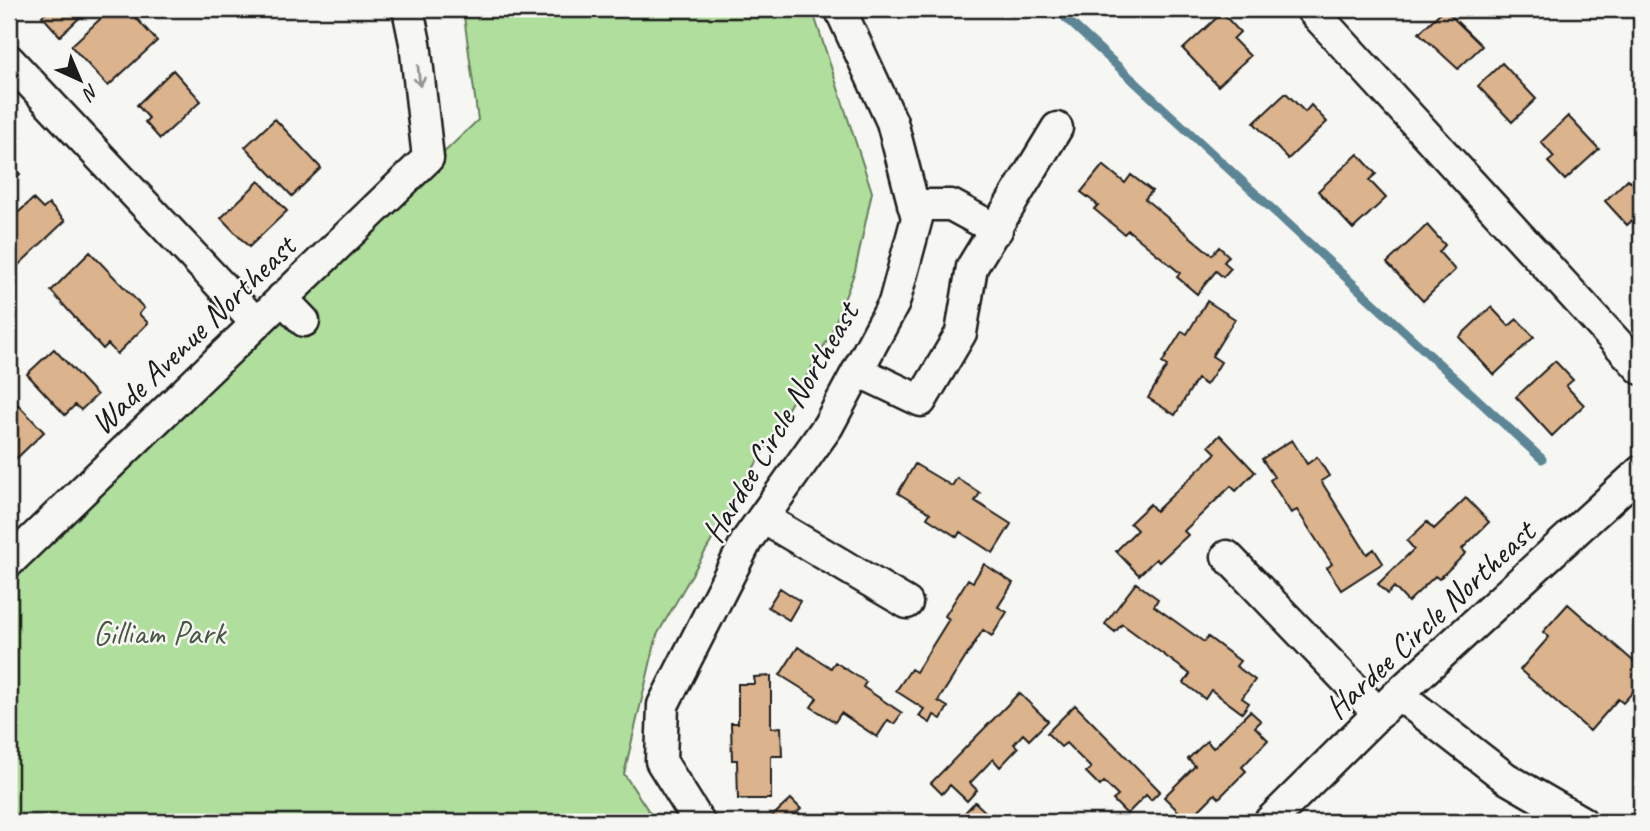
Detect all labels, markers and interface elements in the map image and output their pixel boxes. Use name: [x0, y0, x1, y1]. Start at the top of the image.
north arrow: [46, 46, 116, 116]
one-way arrow: [412, 64, 425, 87]
text: N: [76, 79, 104, 106]
street label: Wade Avenue Northeast: [81, 224, 306, 443]
street label: Hardee Circle Northeast: [692, 292, 870, 550]
street label: Hardee Circle Northeast: [1316, 509, 1546, 728]
park label: Gilliam Park: [93, 612, 227, 654]

